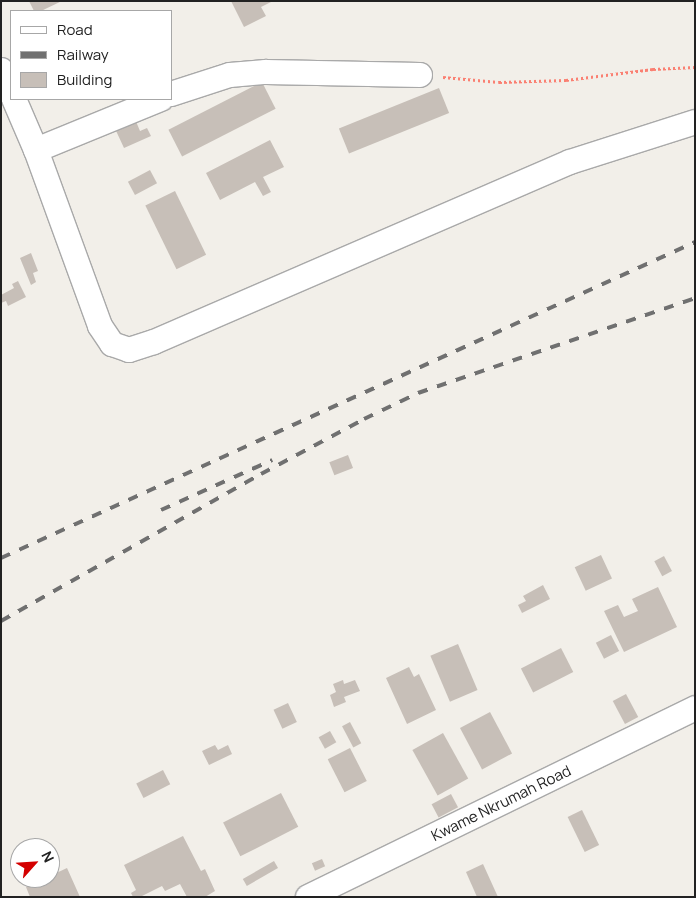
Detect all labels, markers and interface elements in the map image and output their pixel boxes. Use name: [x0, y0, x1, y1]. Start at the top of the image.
legend: [10, 10, 172, 100]
text: Road: [57, 19, 93, 40]
text: Railway: [57, 44, 109, 65]
text: Building: [57, 69, 112, 90]
street label: Kwame Nkrumah Road: [428, 761, 574, 845]
north arrow: [10, 838, 60, 888]
text: N: [37, 848, 59, 865]

